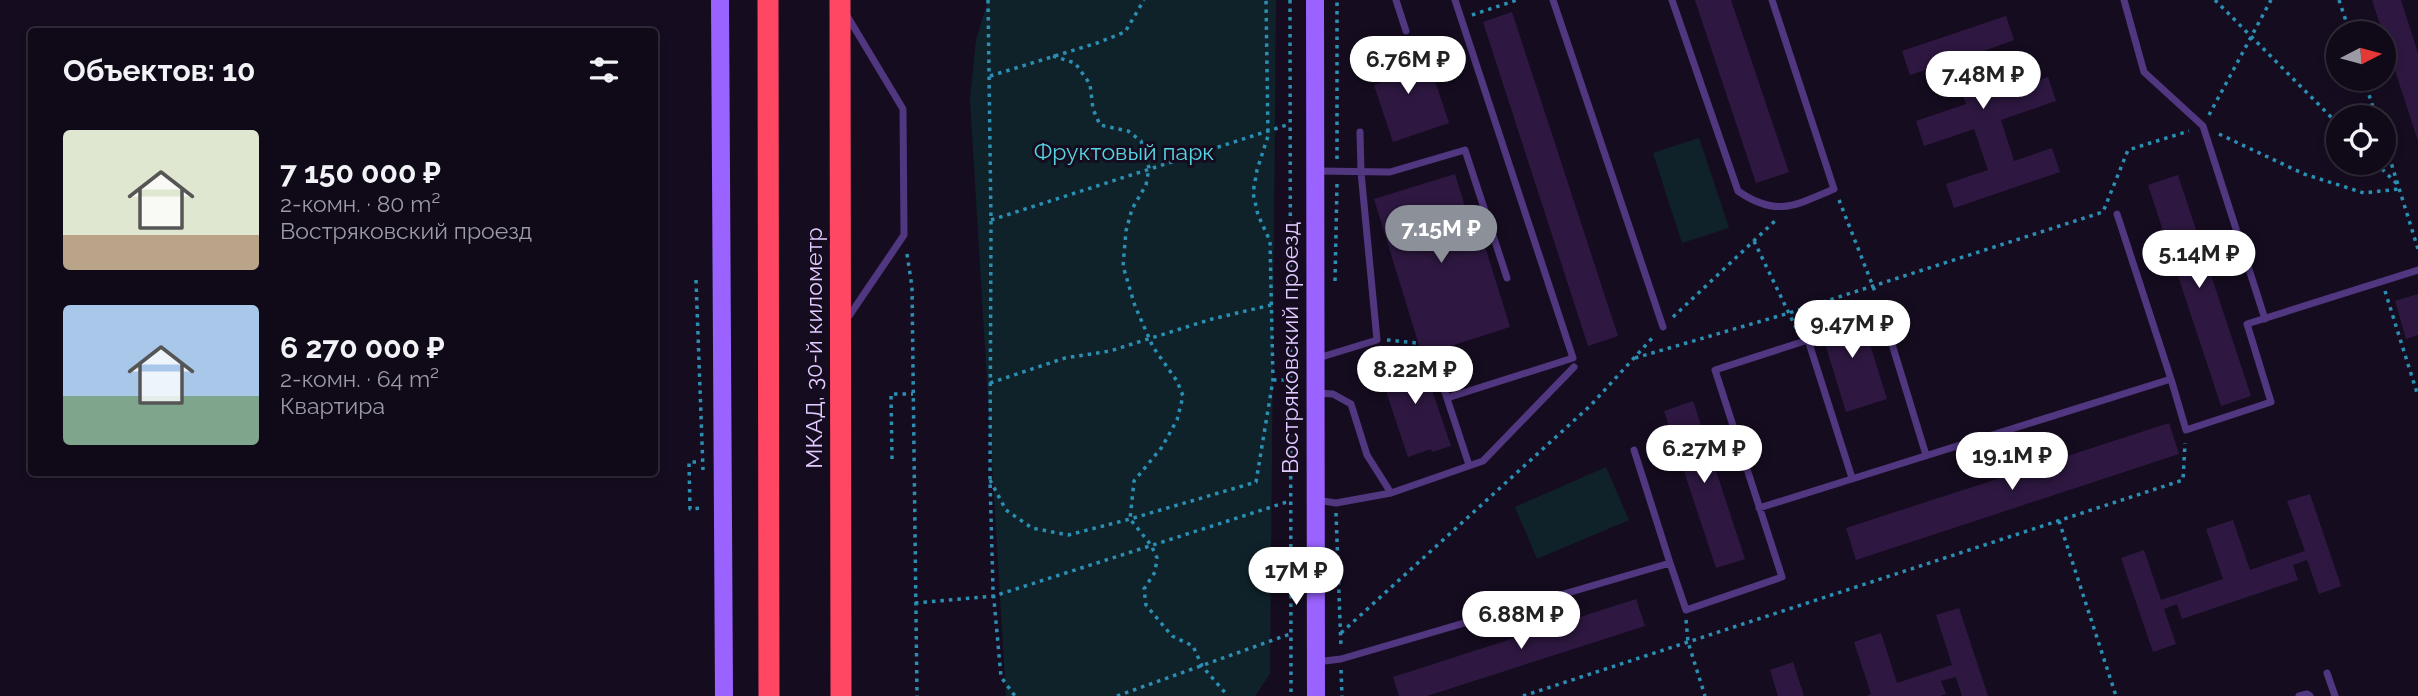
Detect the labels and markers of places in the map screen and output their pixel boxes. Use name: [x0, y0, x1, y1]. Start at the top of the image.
pin: 6.76M ₽: [1343, 36, 1473, 96]
pin: 7.48M ₽: [1918, 52, 2048, 111]
pin: 7.15M ₽: [1376, 205, 1506, 265]
pin: 5.14M ₽: [2134, 230, 2264, 290]
pin: 9.47M ₽: [1787, 300, 1917, 360]
pin: 8.22M ₽: [1350, 346, 1480, 406]
pin: 6.27M ₽: [1639, 426, 1769, 485]
pin: 19.1M ₽: [1947, 433, 2077, 492]
pin: 17M ₽: [1247, 548, 1345, 607]
pin: 6.88M ₽: [1456, 592, 1586, 651]

